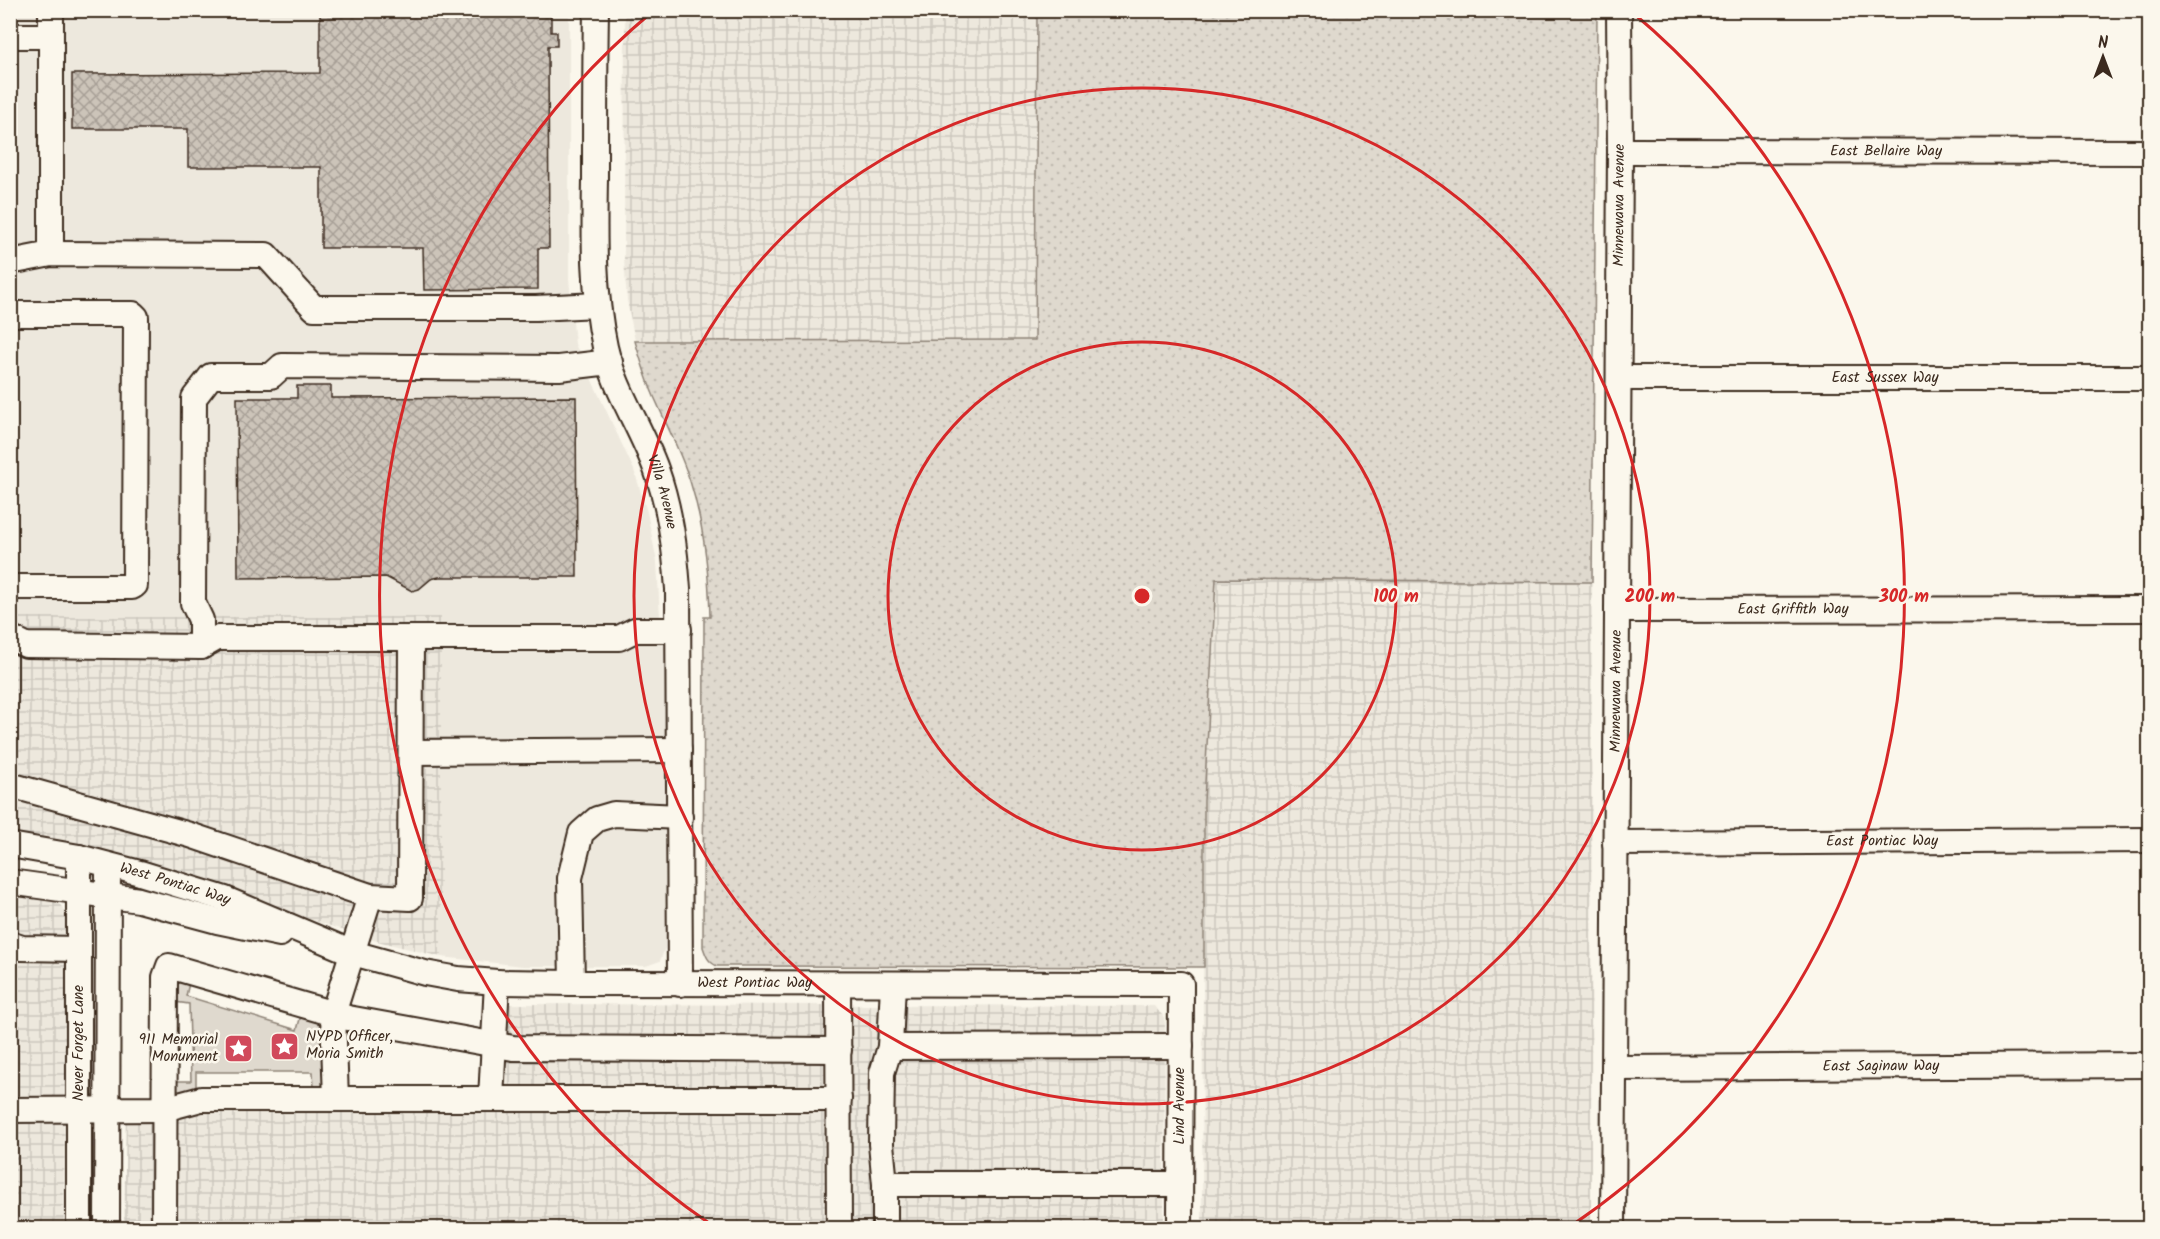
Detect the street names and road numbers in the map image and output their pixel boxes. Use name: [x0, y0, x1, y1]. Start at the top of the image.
street label: East Bellaire Way: [1830, 139, 1943, 164]
street label: Minnewawa Avenue: [1607, 143, 1632, 266]
street label: East Sussex Way: [1831, 366, 1939, 390]
street label: Villa Avenue: [640, 451, 683, 531]
street label: East Griffith Way: [1737, 598, 1849, 622]
street label: Minnewawa Avenue: [1604, 629, 1629, 752]
street label: East Pontiac Way: [1826, 829, 1939, 854]
street label: West Pontiac Way: [117, 856, 235, 913]
street label: West Pontiac Way: [697, 971, 813, 995]
street label: Never Forget Lane: [67, 985, 91, 1101]
street label: East Saginaw Way: [1823, 1054, 1940, 1079]
street label: Lind Avenue: [1168, 1067, 1192, 1145]

